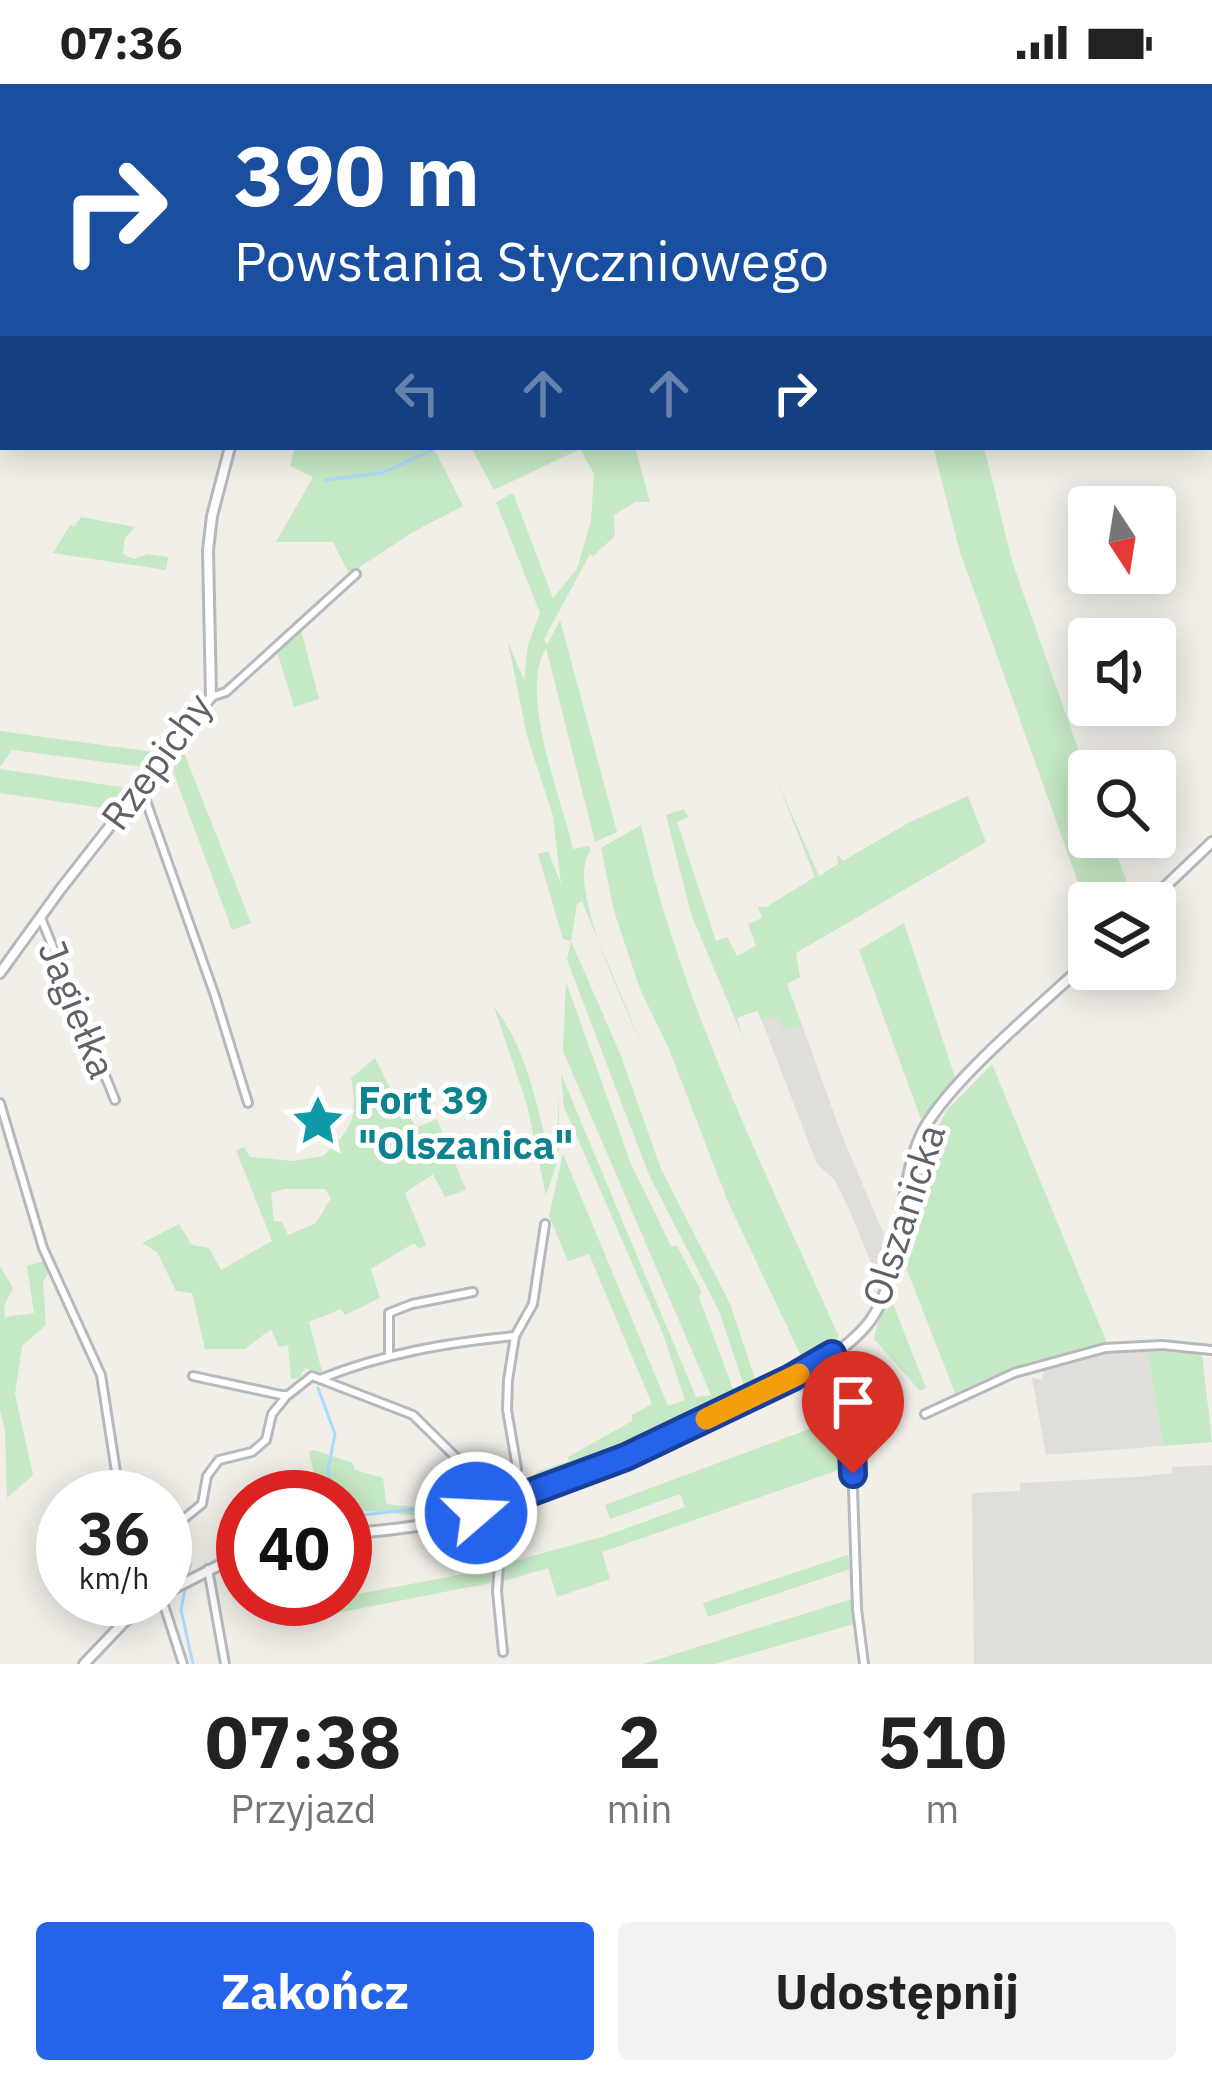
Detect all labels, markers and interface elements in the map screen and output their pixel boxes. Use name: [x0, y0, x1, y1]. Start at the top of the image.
text: 07:36: [60, 13, 183, 71]
text: 390 m: [234, 120, 480, 229]
icon: right: [36, 132, 192, 288]
text: Powstania Styczniowego: [234, 226, 829, 296]
icon: left: [384, 360, 450, 426]
icon: ahead: [510, 360, 576, 426]
icon: ahead: [636, 360, 702, 426]
icon: right: [762, 360, 828, 426]
north arrow: [1068, 486, 1176, 594]
map controls: [1068, 486, 1176, 990]
button: sound: [1068, 618, 1176, 726]
street label: Rzepichy: [89, 682, 223, 840]
button: search: [1068, 750, 1176, 858]
button: layers: [1068, 882, 1176, 990]
street label: Jagiełka: [27, 932, 129, 1086]
place label: Fort 39 "Olszanica": [358, 1074, 574, 1170]
place icon: Fort 39 "Olszanica": [289, 1092, 347, 1150]
street label: Olszanicka: [850, 1118, 956, 1312]
pin: [802, 1351, 904, 1474]
icon: arrive: [820, 1369, 886, 1435]
position arrow: [413, 1450, 539, 1576]
speed limit sign: 40: [216, 1470, 372, 1626]
text: 36: [78, 1493, 150, 1572]
text: km/h: [79, 1558, 149, 1597]
text: 07:38: [205, 1694, 402, 1788]
text: 2: [618, 1694, 661, 1788]
text: 510: [877, 1694, 1007, 1788]
text: Przyjazd: [230, 1783, 376, 1834]
text: min: [607, 1783, 672, 1834]
text: m: [925, 1783, 959, 1834]
button: Zakończ: [36, 1922, 594, 2060]
button: Udostępnij: [618, 1922, 1176, 2060]

